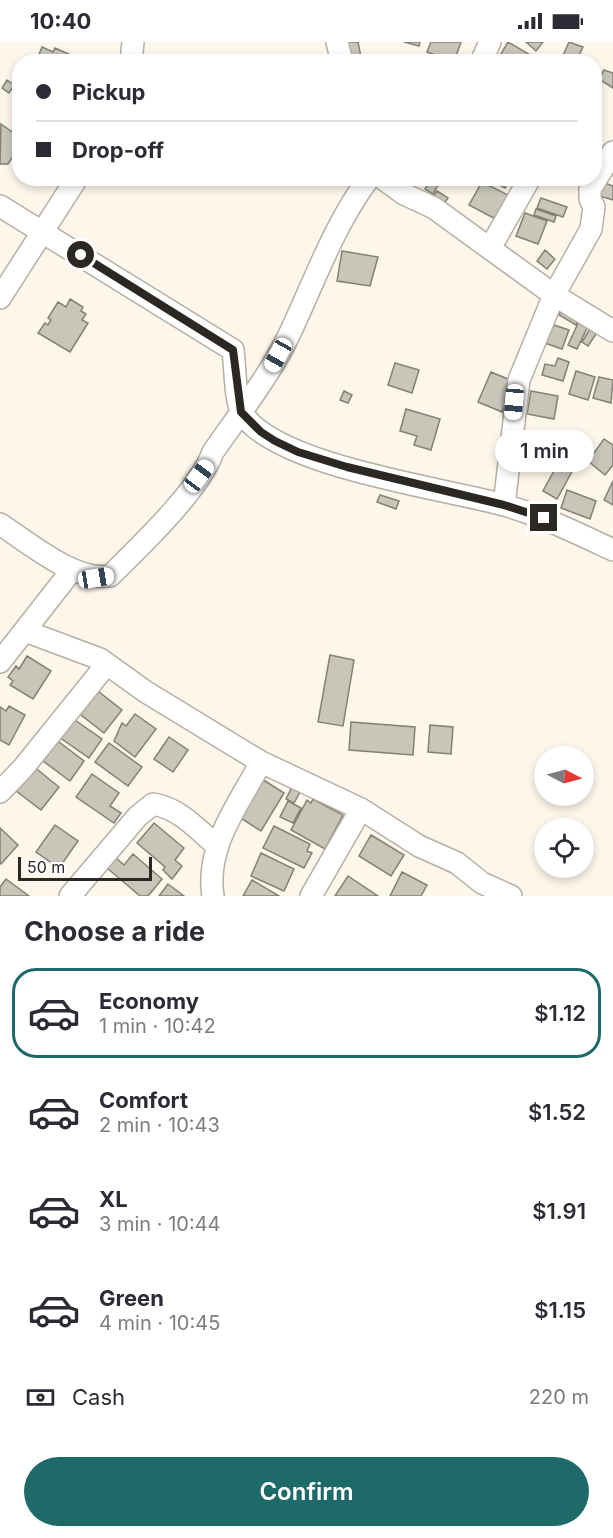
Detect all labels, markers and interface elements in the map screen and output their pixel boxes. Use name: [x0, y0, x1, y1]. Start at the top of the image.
text: 10:40: [30, 8, 91, 34]
text: Pickup: [72, 79, 146, 105]
text: Drop-off: [72, 137, 164, 163]
route start: [67, 241, 94, 268]
car: [261, 335, 295, 375]
car: [503, 383, 525, 421]
callout: 1 min: [494, 431, 594, 473]
text: 1 min: [520, 439, 569, 463]
car: [181, 456, 217, 496]
route end: [530, 504, 557, 531]
car: [77, 566, 115, 590]
north arrow: [534, 746, 594, 806]
map controls: [534, 746, 594, 878]
button: locate: [534, 818, 594, 878]
scale bar: [18, 854, 152, 881]
text: 50 m: [27, 857, 65, 877]
text: Choose a ride: [24, 915, 205, 948]
icon: car: [27, 986, 81, 1040]
text: Economy: [99, 988, 199, 1014]
text: $1.12: [534, 1000, 586, 1026]
text: 1 min · 10:42: [99, 1014, 216, 1038]
icon: car: [27, 1085, 81, 1139]
text: Comfort: [99, 1087, 188, 1113]
text: $1.52: [528, 1099, 586, 1125]
text: 2 min · 10:43: [99, 1113, 220, 1137]
icon: car: [27, 1184, 81, 1238]
text: XL: [99, 1186, 128, 1212]
text: $1.91: [532, 1198, 586, 1224]
text: 3 min · 10:44: [99, 1212, 221, 1236]
icon: car: [27, 1283, 81, 1337]
text: Green: [99, 1285, 164, 1311]
text: $1.15: [534, 1297, 586, 1323]
text: 4 min · 10:45: [99, 1311, 220, 1335]
icon: cash: [24, 1381, 57, 1414]
text: Cash: [72, 1384, 125, 1410]
text: 220 m: [529, 1385, 589, 1409]
button: Confirm: [24, 1457, 589, 1526]

